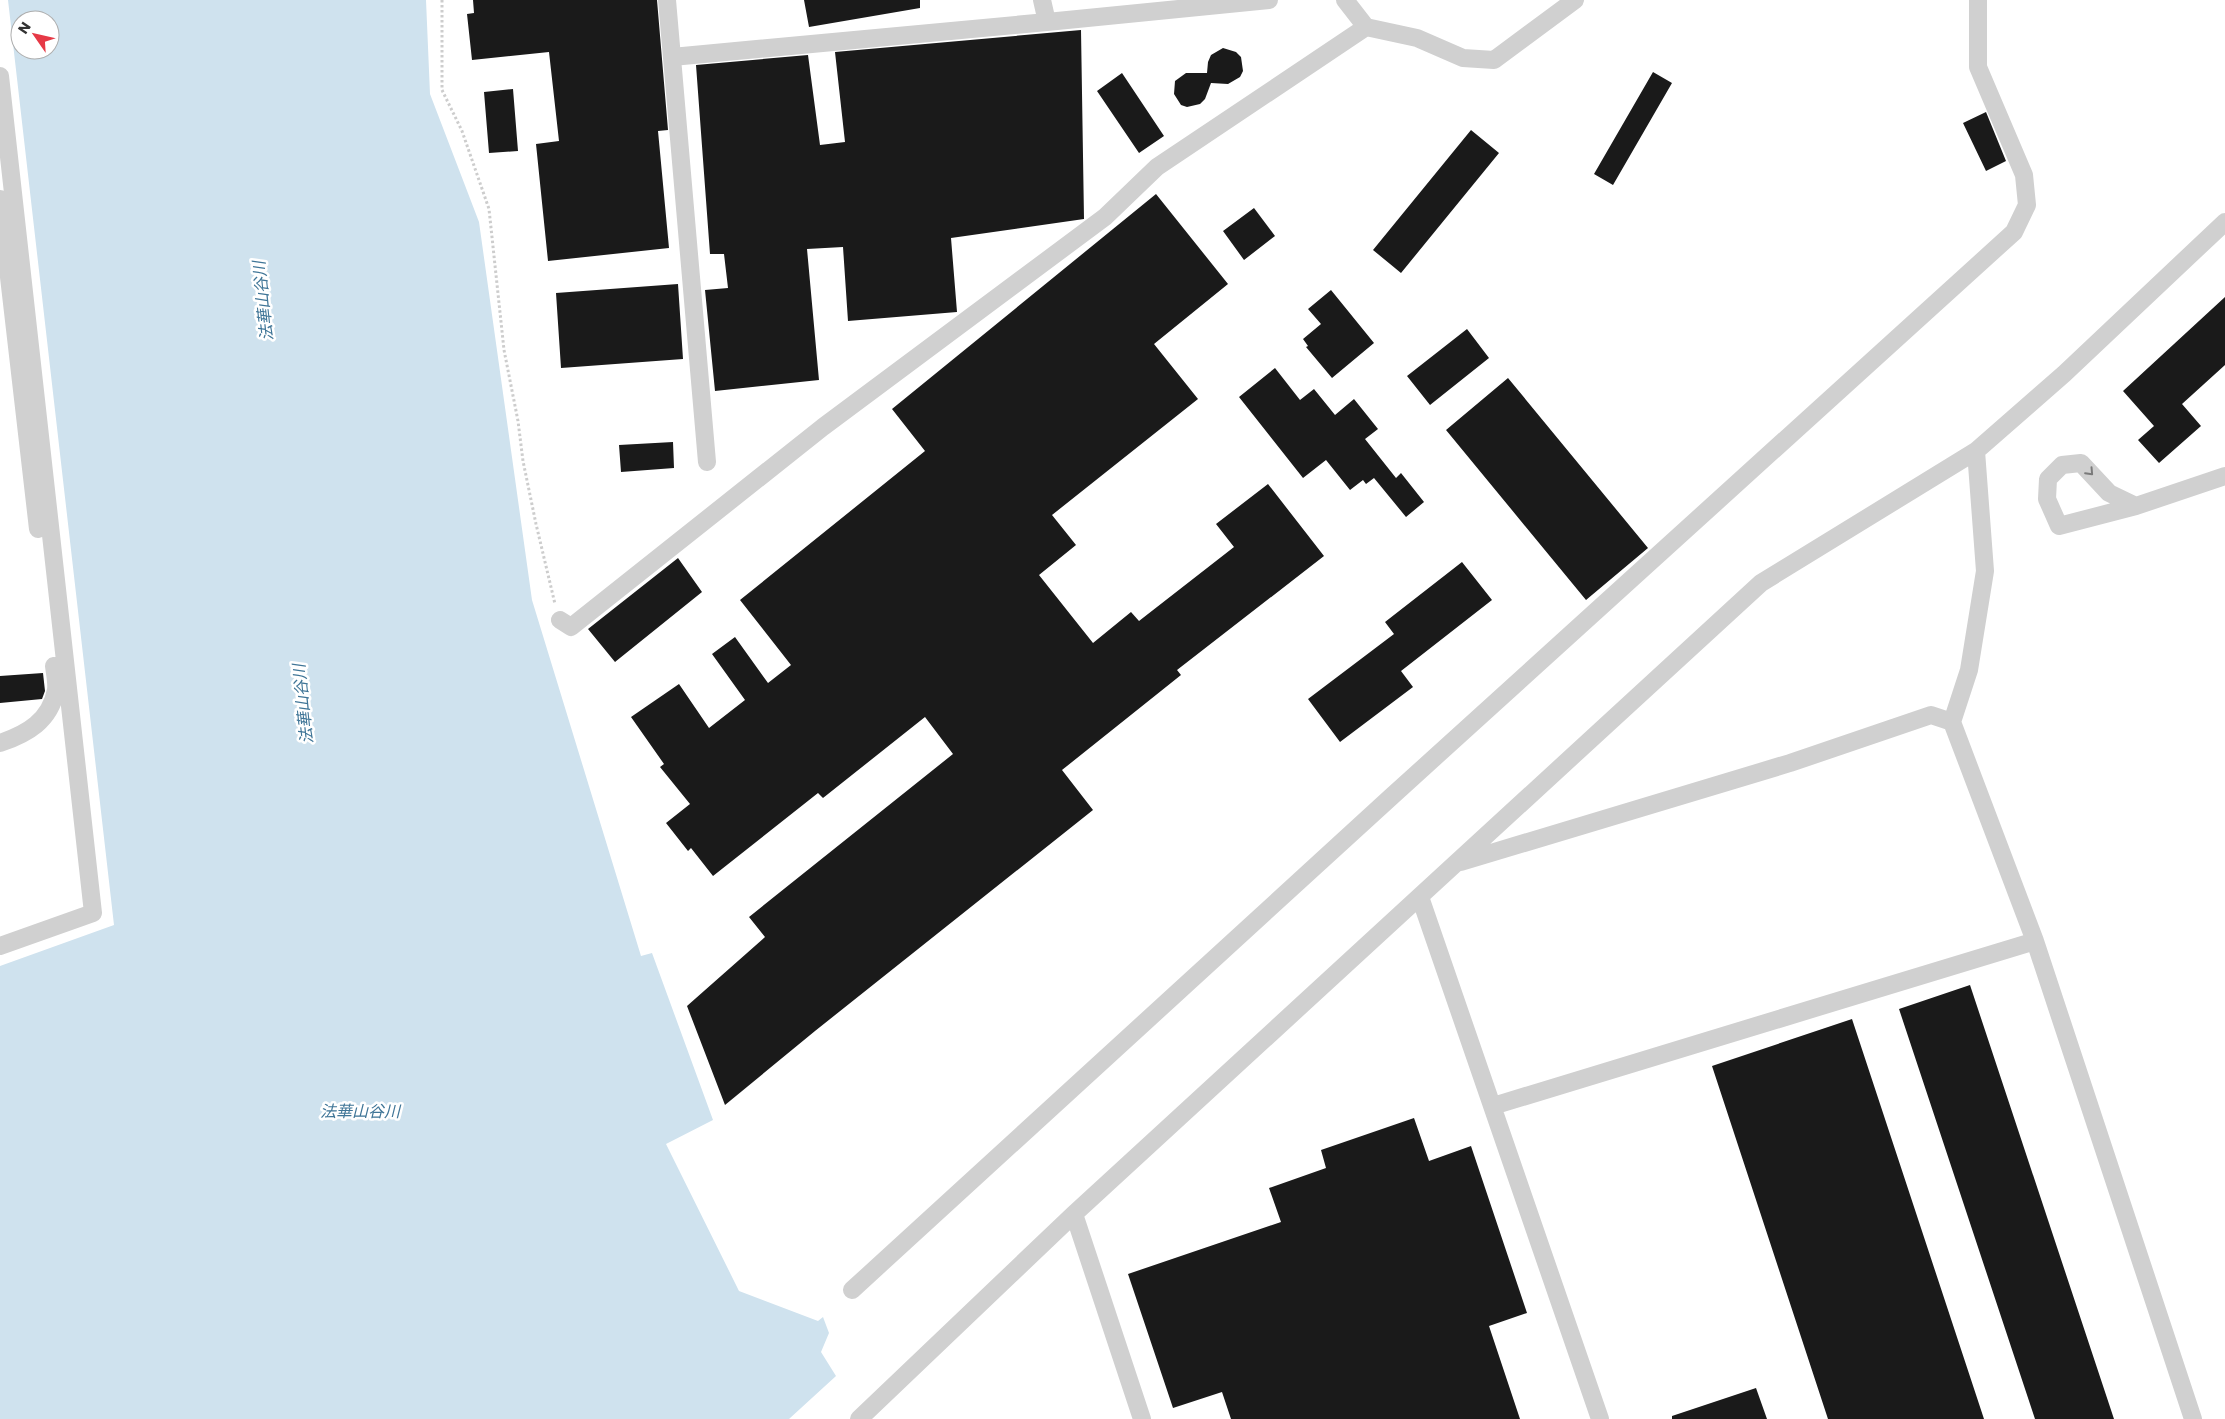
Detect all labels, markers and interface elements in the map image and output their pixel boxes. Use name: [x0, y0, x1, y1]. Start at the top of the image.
north arrow: [10, 10, 60, 60]
text: N: [13, 18, 35, 38]
water label: 法華山谷川: [247, 258, 279, 342]
one-way arrow: [2084, 467, 2093, 476]
water label: 法華山谷川: [287, 661, 319, 745]
water label: 法華山谷川: [320, 1100, 402, 1123]

